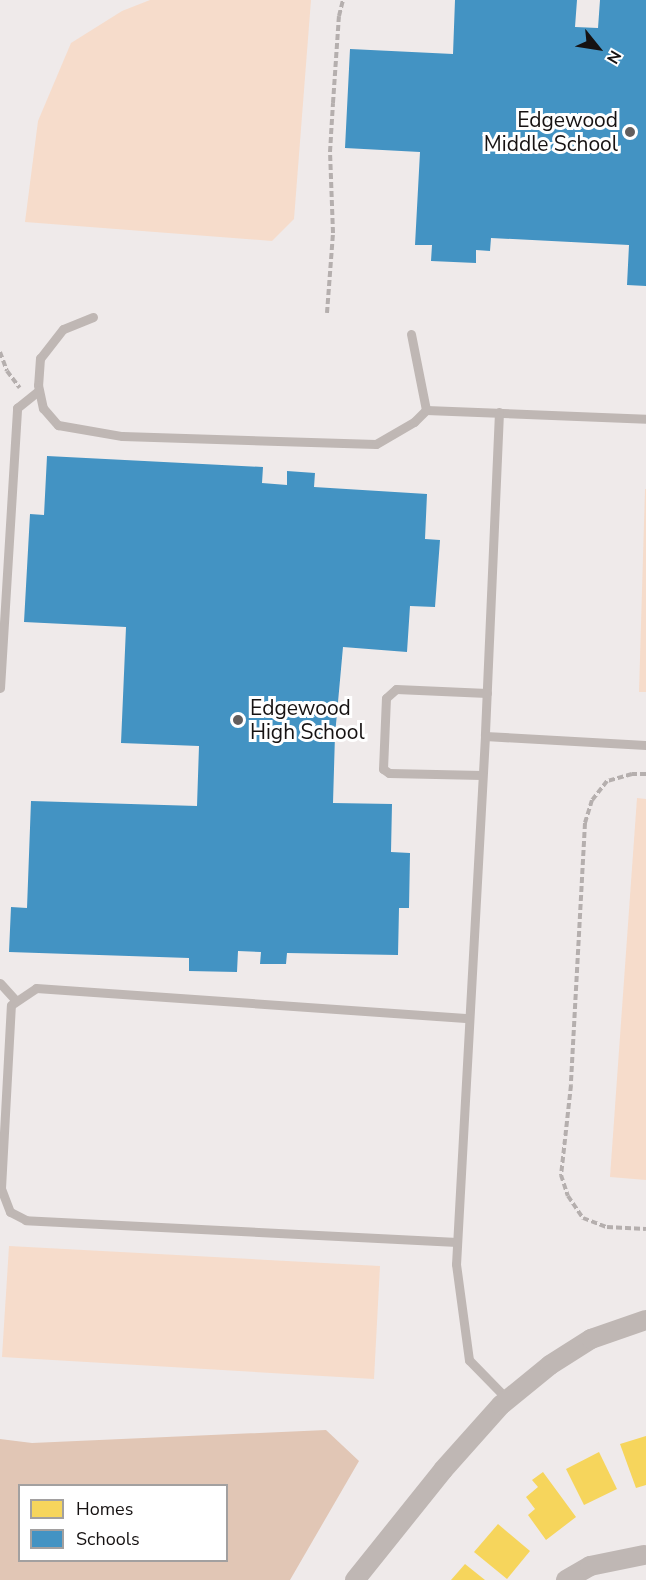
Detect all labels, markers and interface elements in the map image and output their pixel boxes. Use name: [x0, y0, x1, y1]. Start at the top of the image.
north arrow: [568, 18, 628, 78]
text: N: [601, 46, 626, 68]
place label: Edgewood Middle School: [484, 107, 618, 157]
marker: Edgewood Middle School: [623, 125, 637, 139]
place label: Edgewood High School: [250, 695, 365, 745]
marker: Edgewood High School: [231, 713, 245, 727]
legend: [18, 1484, 228, 1562]
text: Homes: [76, 1497, 133, 1521]
text: Schools: [76, 1527, 140, 1551]

